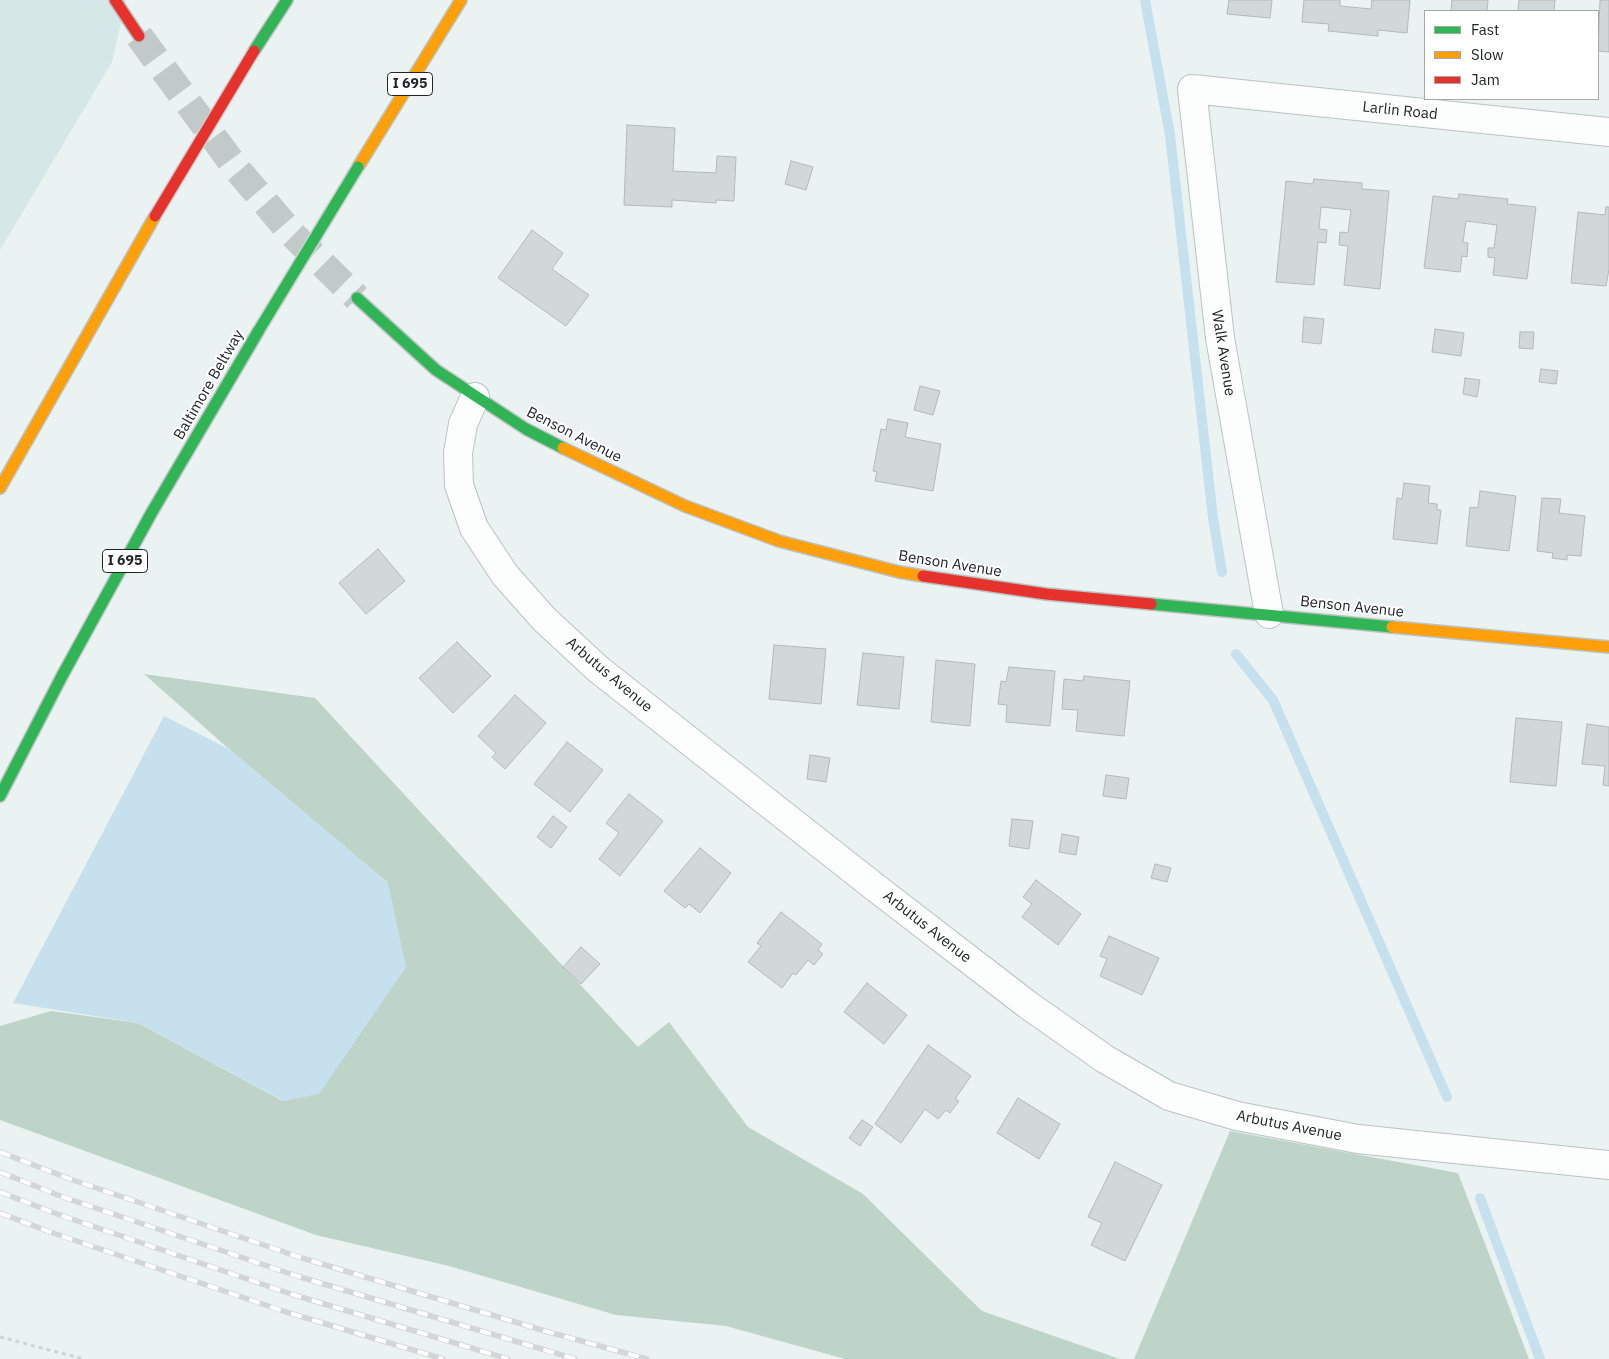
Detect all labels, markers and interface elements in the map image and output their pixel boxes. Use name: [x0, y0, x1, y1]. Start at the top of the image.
legend: [1424, 10, 1599, 100]
text: Fast: [1471, 20, 1499, 39]
text: Slow: [1471, 45, 1504, 64]
text: Jam: [1471, 70, 1500, 89]
road number: I 695: [388, 72, 432, 96]
street label: Larlin Road: [1362, 98, 1438, 124]
street label: Walk Avenue: [1207, 309, 1239, 397]
street label: Baltimore Beltway: [170, 327, 248, 443]
street label: Benson Avenue: [523, 403, 625, 467]
street label: Benson Avenue: [897, 547, 1003, 581]
road number: I 695: [102, 550, 148, 572]
street label: Benson Avenue: [1299, 593, 1405, 621]
street label: Arbutus Avenue: [562, 634, 656, 716]
street label: Arbutus Avenue: [879, 887, 975, 967]
street label: Arbutus Avenue: [1235, 1107, 1343, 1145]

